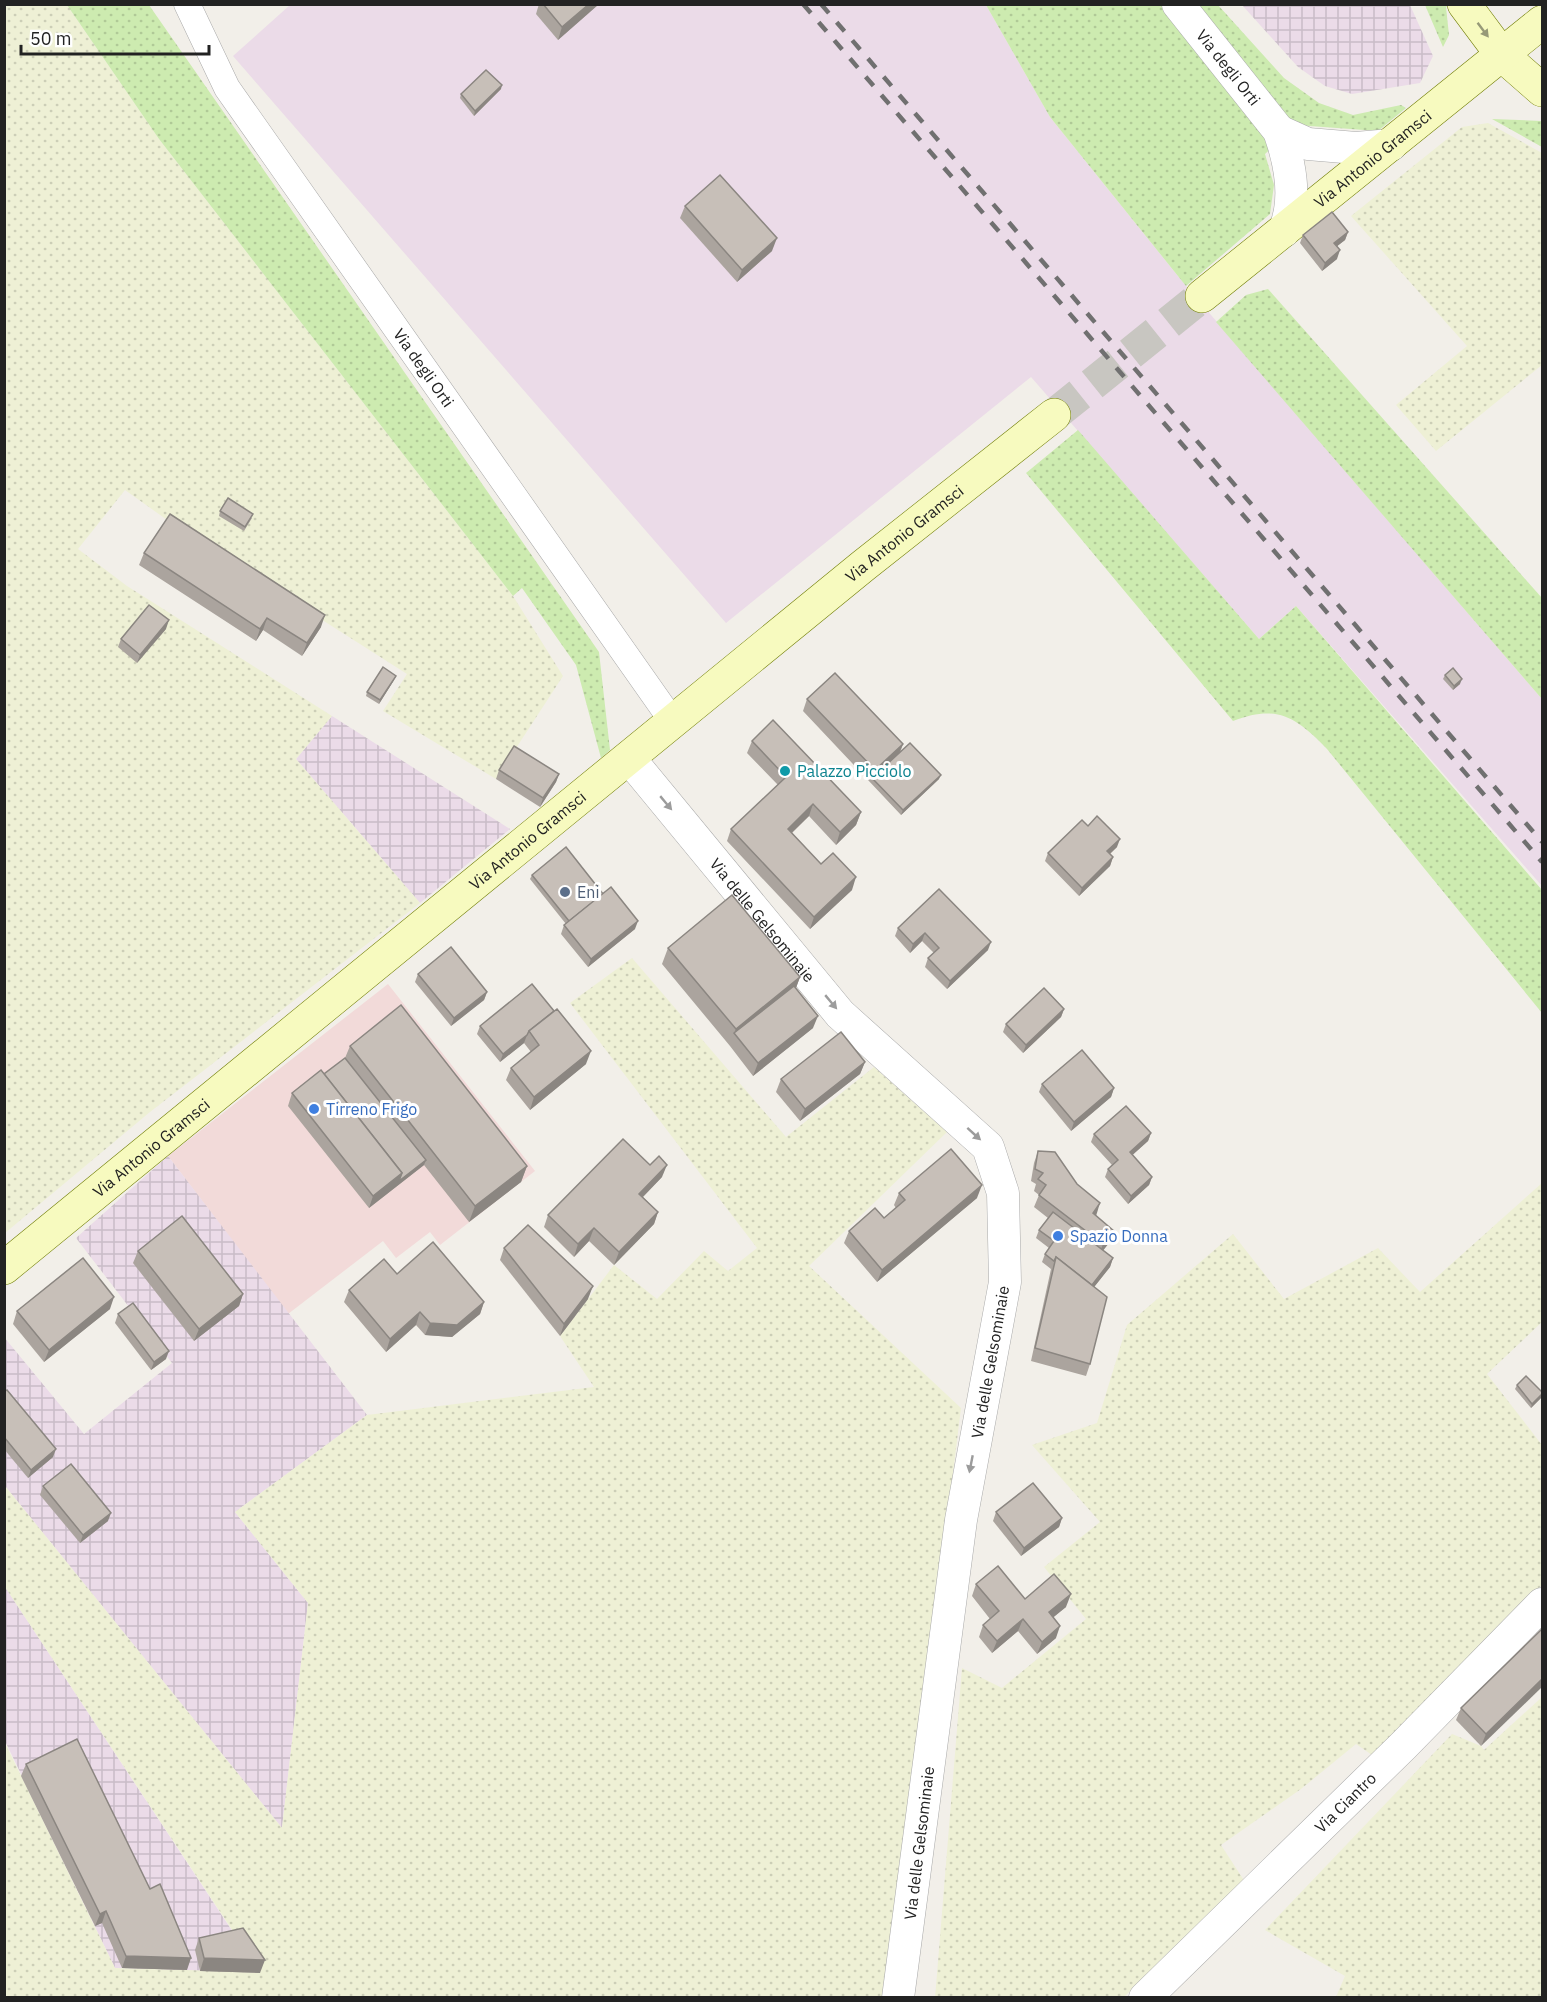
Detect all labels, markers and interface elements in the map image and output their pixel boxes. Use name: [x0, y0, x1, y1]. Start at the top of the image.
scale bar: [21, 18, 208, 56]
one-way arrow: [1477, 21, 1489, 37]
street label: Via degli Orti: [1192, 25, 1265, 110]
text: 50 m: [30, 27, 72, 50]
street label: Via Antonio Gramsci: [1310, 105, 1435, 212]
street label: Via degli Orti: [389, 324, 458, 411]
street label: Via Antonio Gramsci: [841, 480, 967, 586]
place label: Palazzo Picciolo: [797, 761, 911, 781]
marker: Palazzo Picciolo: [778, 764, 792, 778]
street label: Via Antonio Gramsci: [465, 787, 590, 894]
one-way arrow: [660, 796, 672, 811]
street label: Via delle Gelsominaie: [706, 854, 820, 986]
place label: Eni: [577, 882, 599, 902]
marker: Eni: [558, 885, 572, 899]
one-way arrow: [824, 994, 837, 1009]
street label: Via Antonio Gramsci: [89, 1094, 214, 1201]
place label: Tirreno Frigo: [326, 1099, 417, 1119]
marker: Tirreno Frigo: [307, 1102, 321, 1116]
one-way arrow: [966, 1127, 981, 1140]
place label: Spazio Donna: [1070, 1226, 1168, 1246]
marker: Spazio Donna: [1051, 1229, 1065, 1243]
street label: Via delle Gelsominaie: [967, 1284, 1013, 1440]
one-way arrow: [966, 1455, 975, 1474]
street label: Via delle Gelsominaie: [900, 1765, 938, 1921]
street label: Via Ciantro: [1310, 1768, 1380, 1837]

